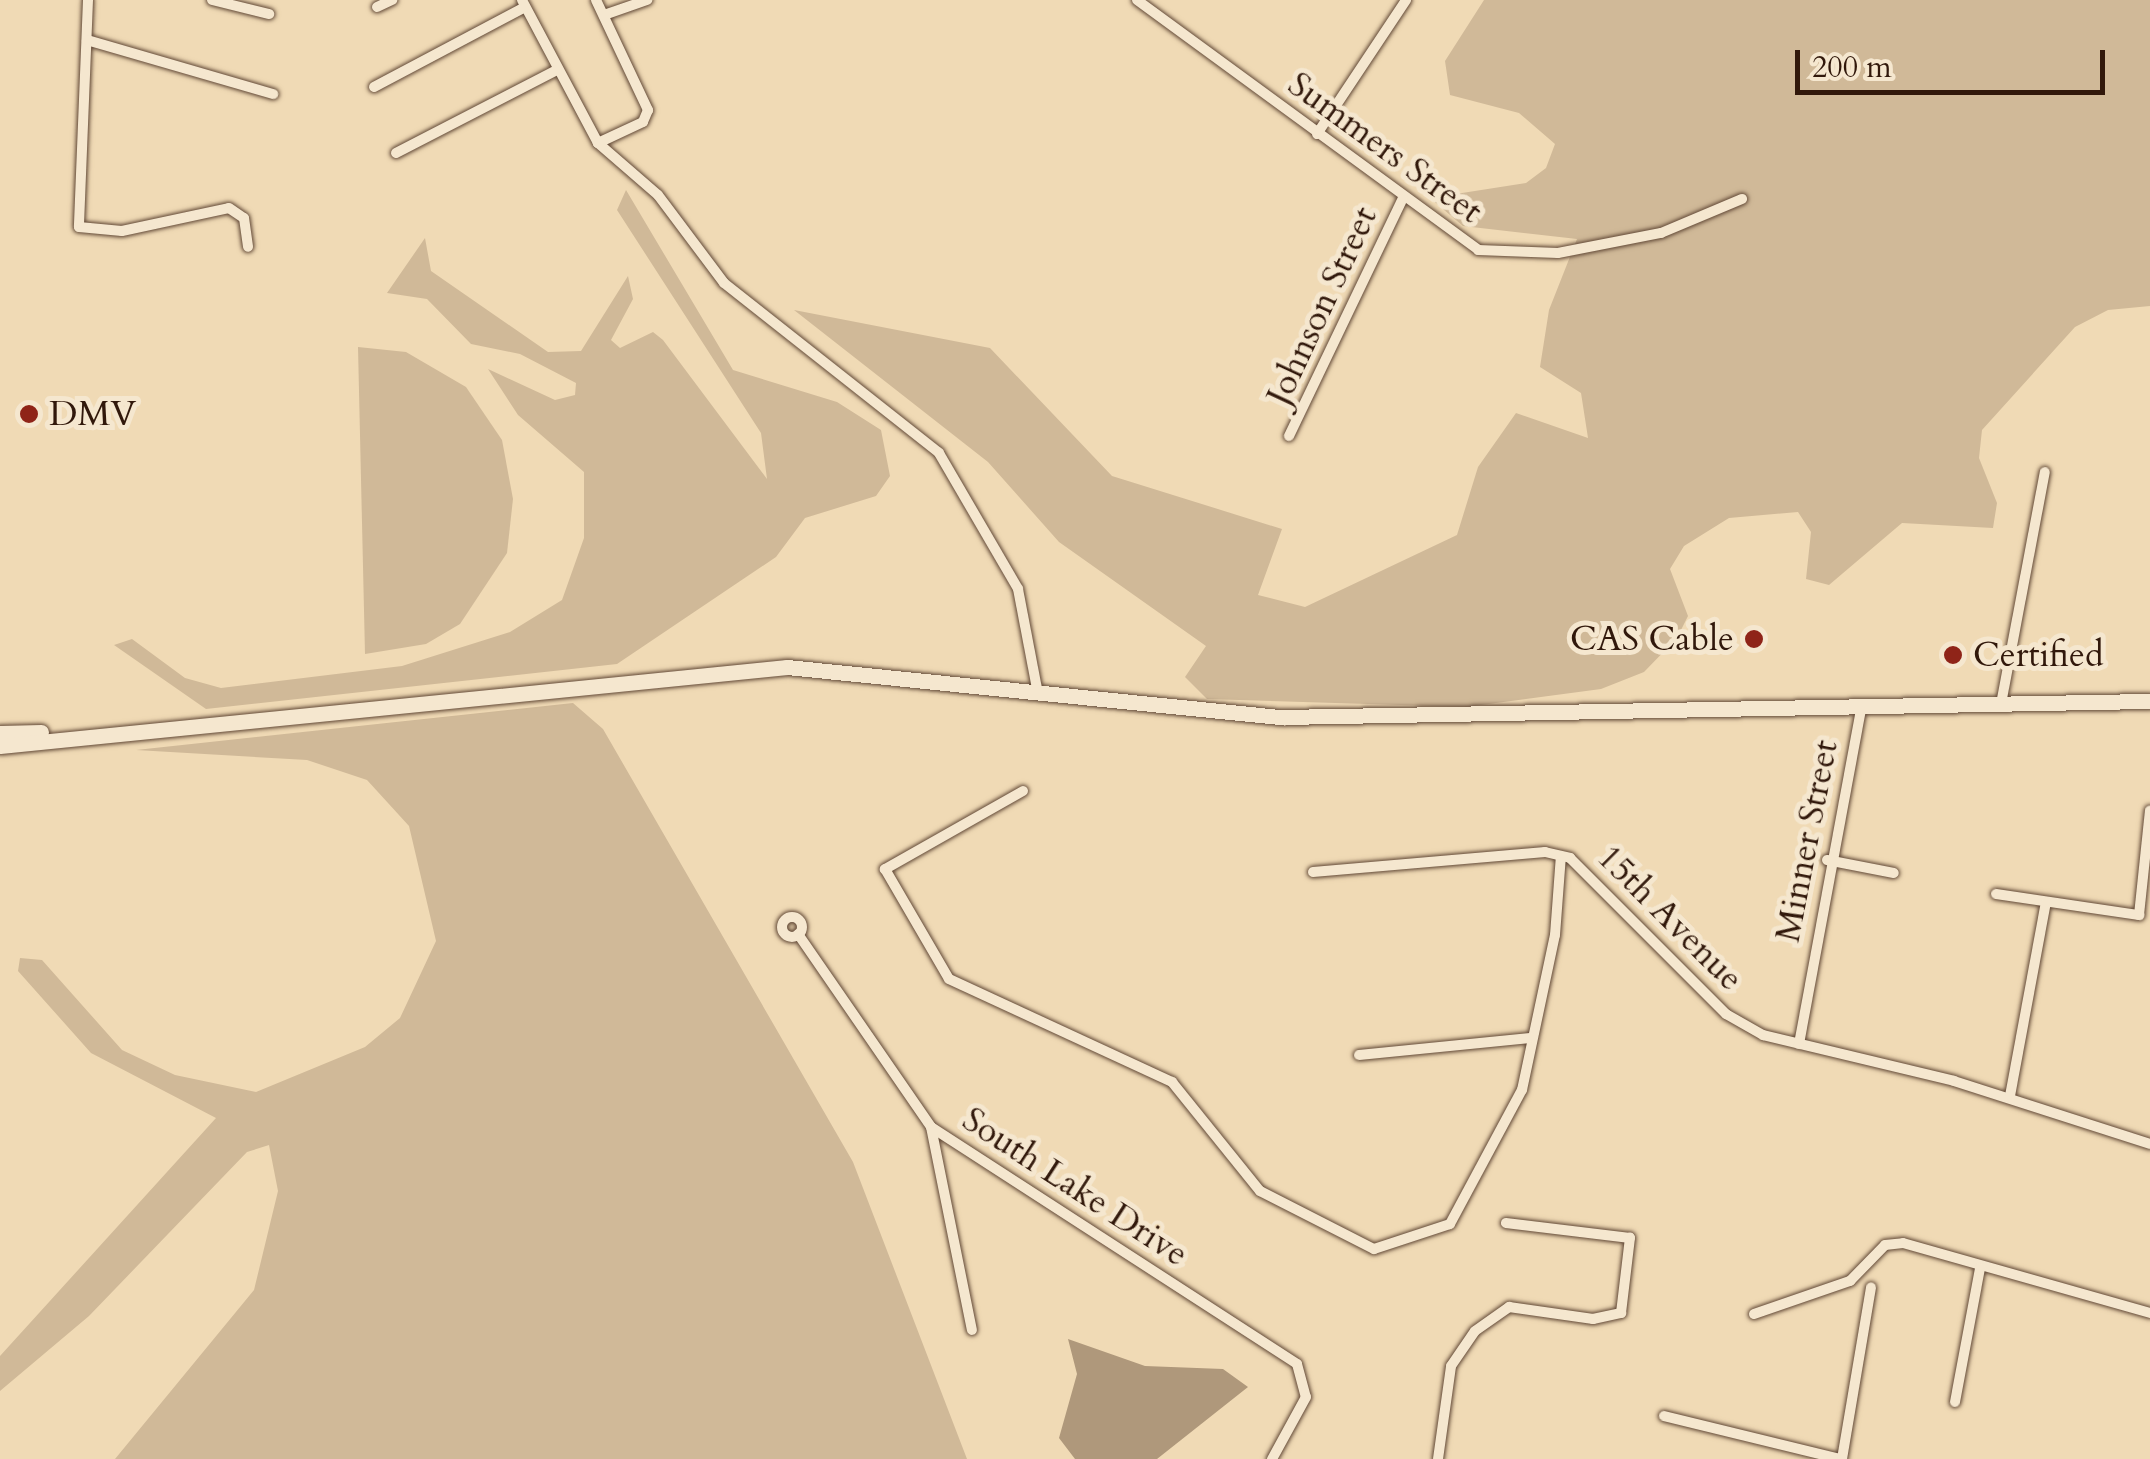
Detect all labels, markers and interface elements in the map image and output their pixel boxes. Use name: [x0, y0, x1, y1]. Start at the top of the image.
scale bar: [1800, 30, 2110, 92]
text: 200 m: [1812, 47, 1892, 88]
street label: Summers Street: [1280, 63, 1490, 233]
street label: Johnson Street: [1258, 200, 1386, 412]
place label: DMV: [49, 393, 136, 435]
marker: DMV: [18, 403, 40, 425]
place label: CAS Cable: [1570, 618, 1734, 660]
marker: CAS Cable: [1743, 628, 1765, 650]
place label: Certified: [1973, 634, 2104, 676]
marker: Certified: [1942, 644, 1964, 666]
street label: Minner Street: [1767, 736, 1847, 946]
street label: 15th Avenue: [1588, 836, 1752, 1000]
street label: South Lake Drive: [954, 1099, 1196, 1275]

